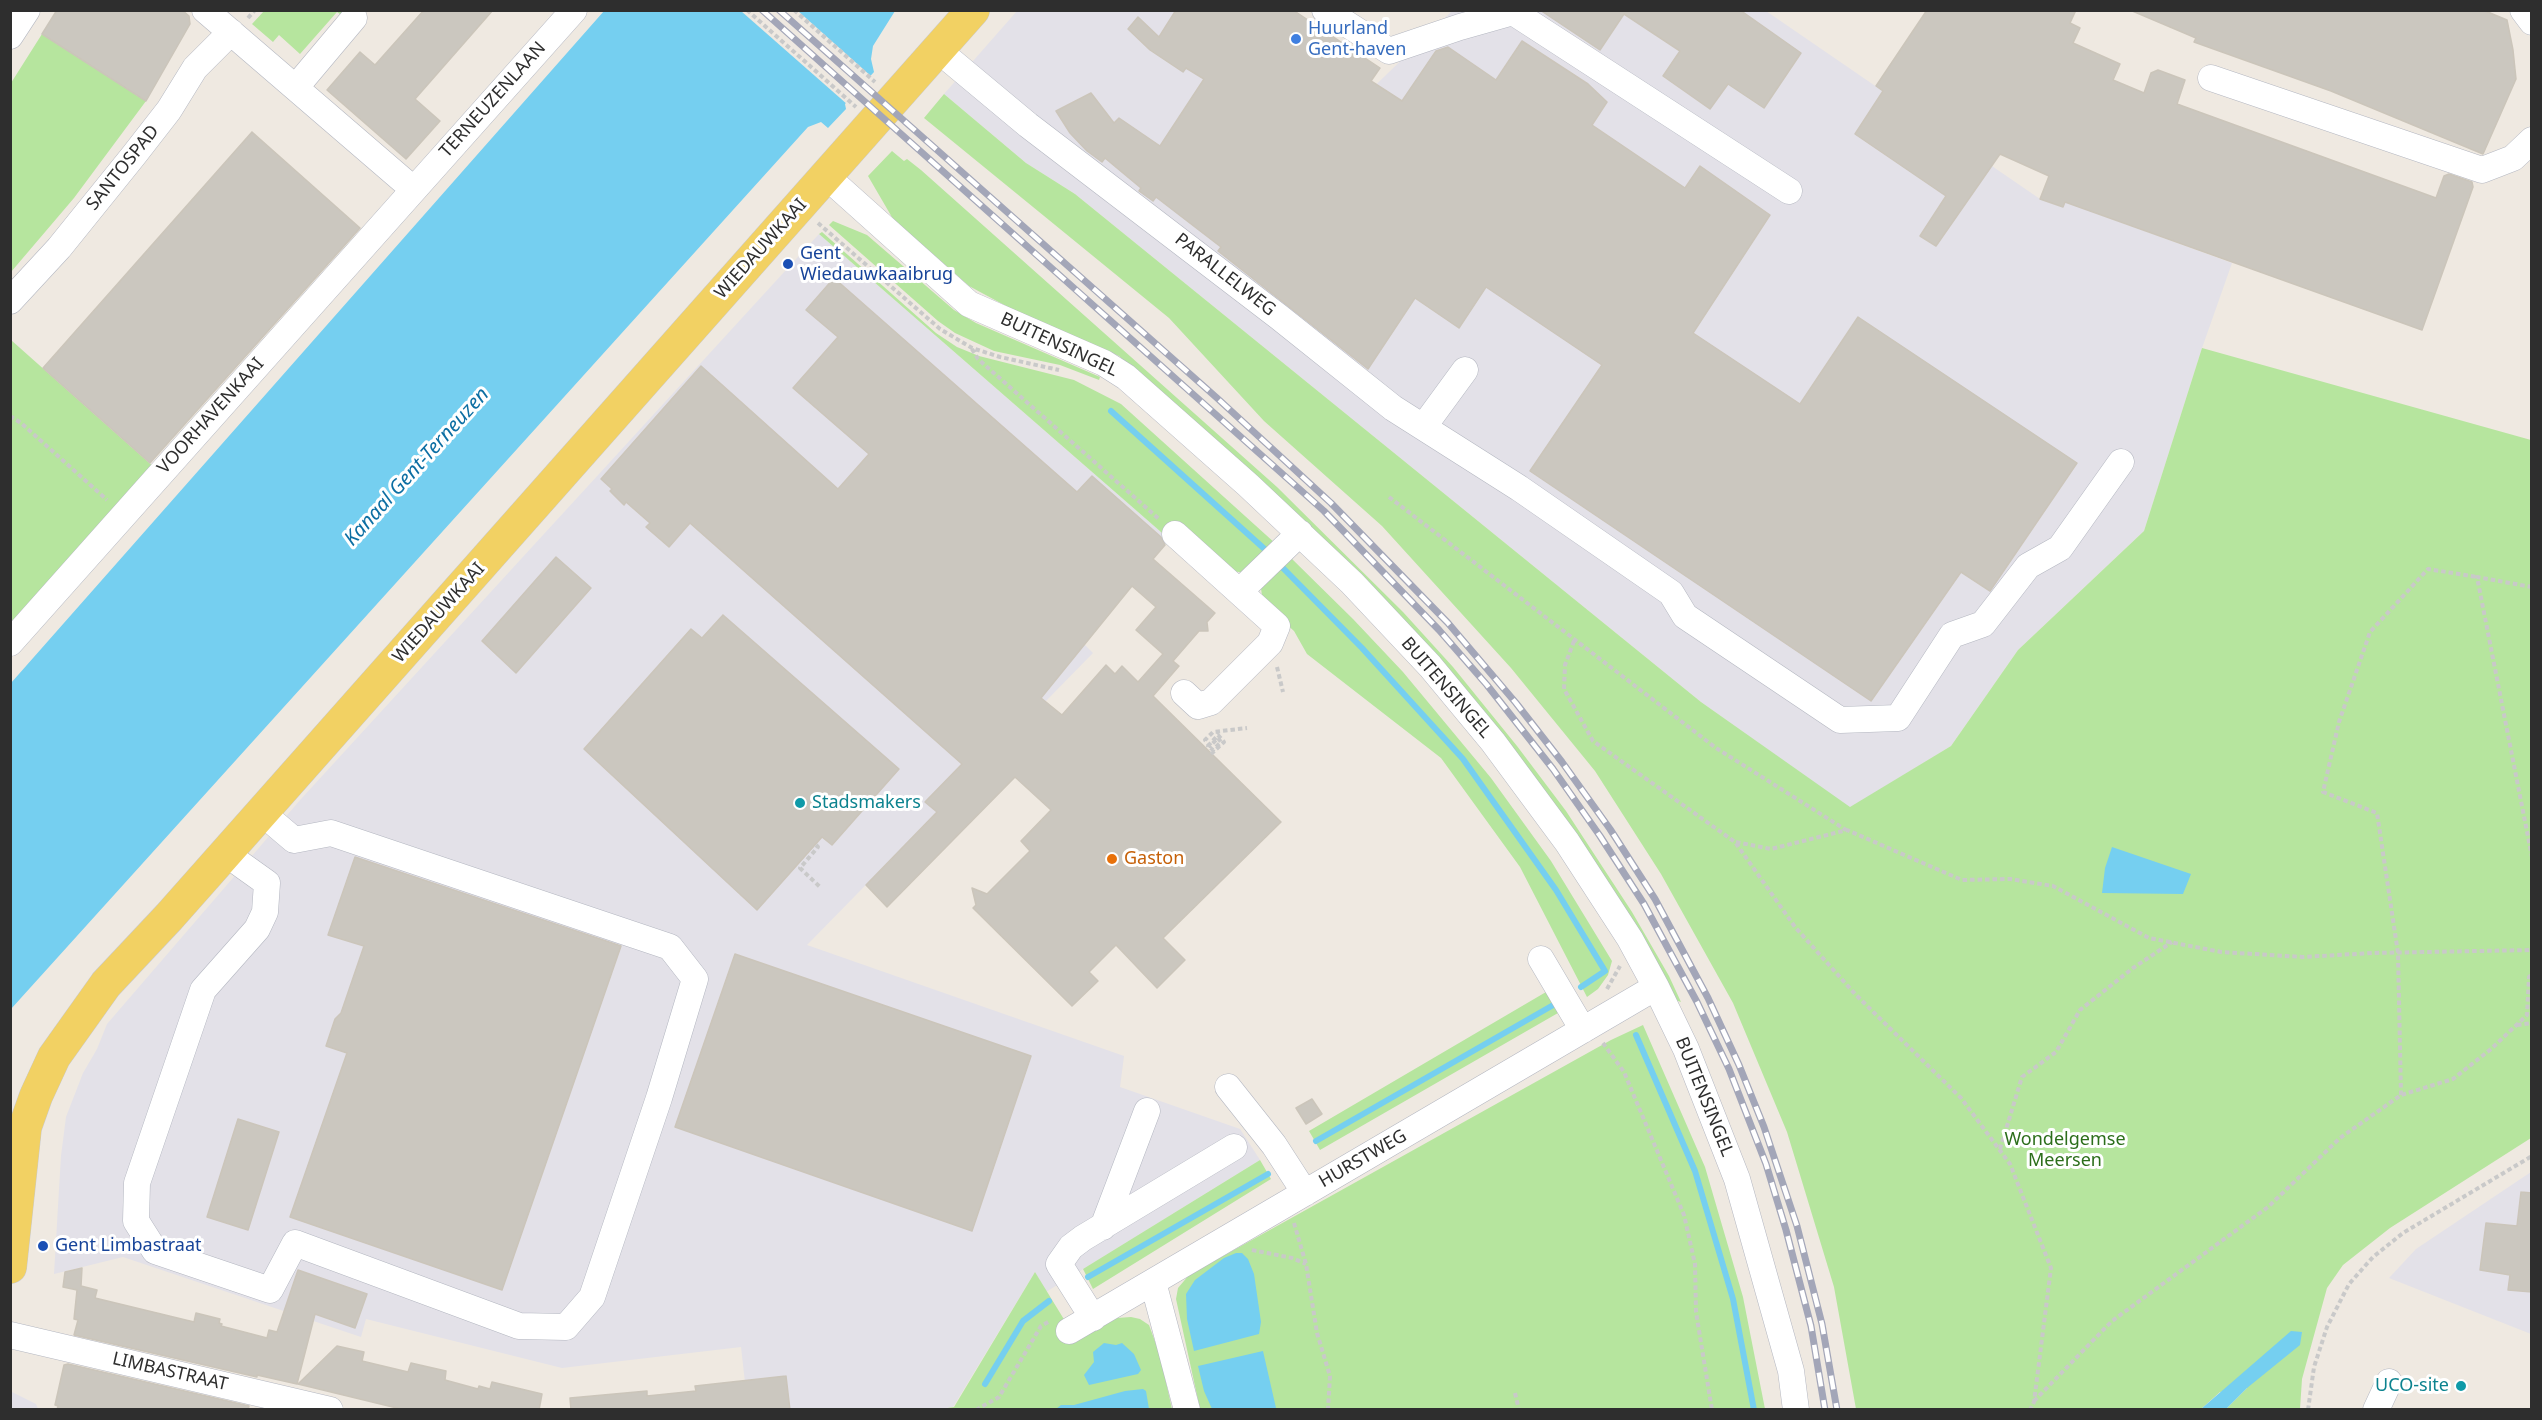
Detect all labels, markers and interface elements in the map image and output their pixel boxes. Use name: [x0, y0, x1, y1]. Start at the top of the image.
place label: Huurland Gent-haven: [1308, 18, 1406, 60]
marker: Huurland Gent-haven: [1289, 32, 1303, 46]
street label: TERNEUZENLAAN: [435, 38, 551, 162]
street label: SANTOSPAD: [82, 121, 164, 215]
street label: WIEDAUWKAAI: [710, 194, 812, 304]
street label: PARALLELWEG: [1170, 229, 1280, 321]
place label: Gent Wiedauwkaaibrug: [800, 243, 953, 286]
marker: Gent Wiedauwkaaibrug: [781, 257, 795, 271]
street label: BUITENSINGEL: [997, 308, 1121, 382]
street label: VOORHAVENKAAI: [153, 353, 269, 479]
water label: Kanaal Gent-Terneuzen: [340, 383, 494, 551]
street label: WIEDAUWKAAI: [388, 558, 490, 668]
street label: BUITENSINGEL: [1396, 633, 1496, 743]
place label: Stadsmakers: [812, 792, 921, 814]
marker: Stadsmakers: [793, 796, 807, 810]
place label: Gaston: [1124, 848, 1184, 870]
marker: Gaston: [1105, 852, 1119, 866]
street label: BUITENSINGEL: [1670, 1034, 1738, 1160]
street label: HURSTWEG: [1315, 1125, 1411, 1193]
park label: Wondelgemse Meersen: [2004, 1129, 2126, 1172]
place label: Gent Limbastraat: [55, 1235, 202, 1257]
marker: Gent Limbastraat: [36, 1239, 50, 1253]
street label: LIMBASTRAAT: [110, 1348, 230, 1396]
place label: UCO-site: [2375, 1375, 2449, 1397]
marker: UCO-site: [2454, 1379, 2468, 1393]

